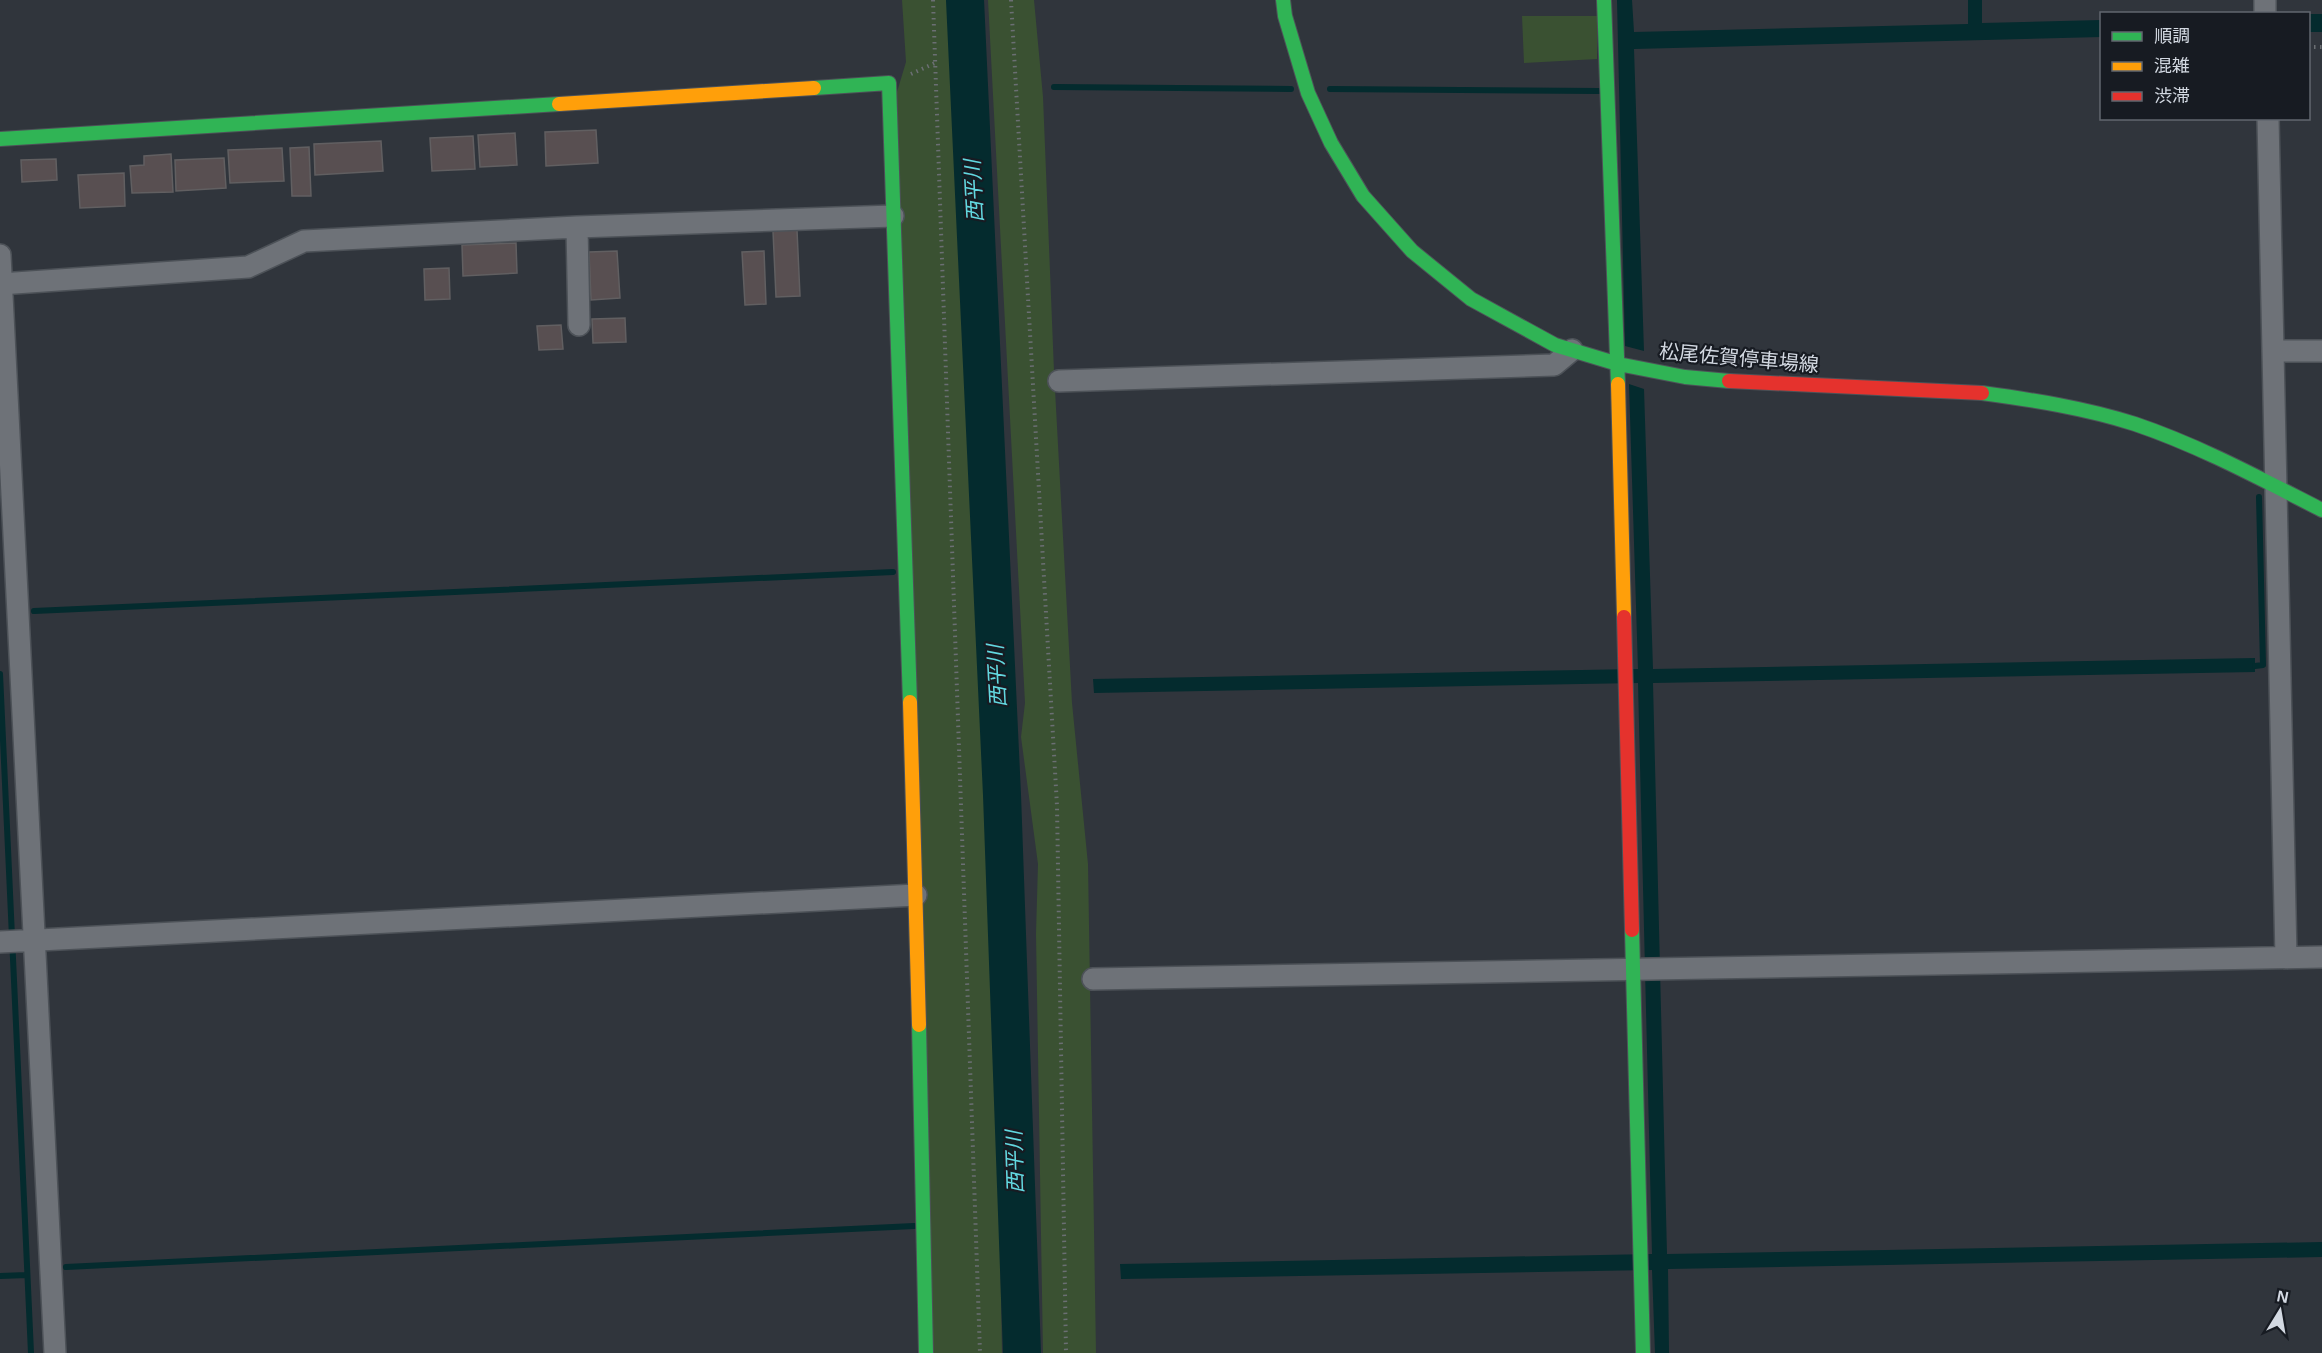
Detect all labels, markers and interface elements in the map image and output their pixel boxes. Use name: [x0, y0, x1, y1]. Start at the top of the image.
legend: [2100, 12, 2310, 120]
text: 順調: [2154, 26, 2190, 46]
text: 混雑: [2154, 56, 2190, 76]
text: 渋滞: [2154, 86, 2190, 106]
water label: 西平川: [960, 157, 987, 223]
street label: 松尾佐賀停車場線: [1658, 340, 1820, 376]
water label: 西平川: [983, 642, 1010, 708]
water label: 西平川: [1002, 1128, 1027, 1194]
north arrow: [2250, 1281, 2310, 1341]
text: N: [2275, 1287, 2290, 1306]

